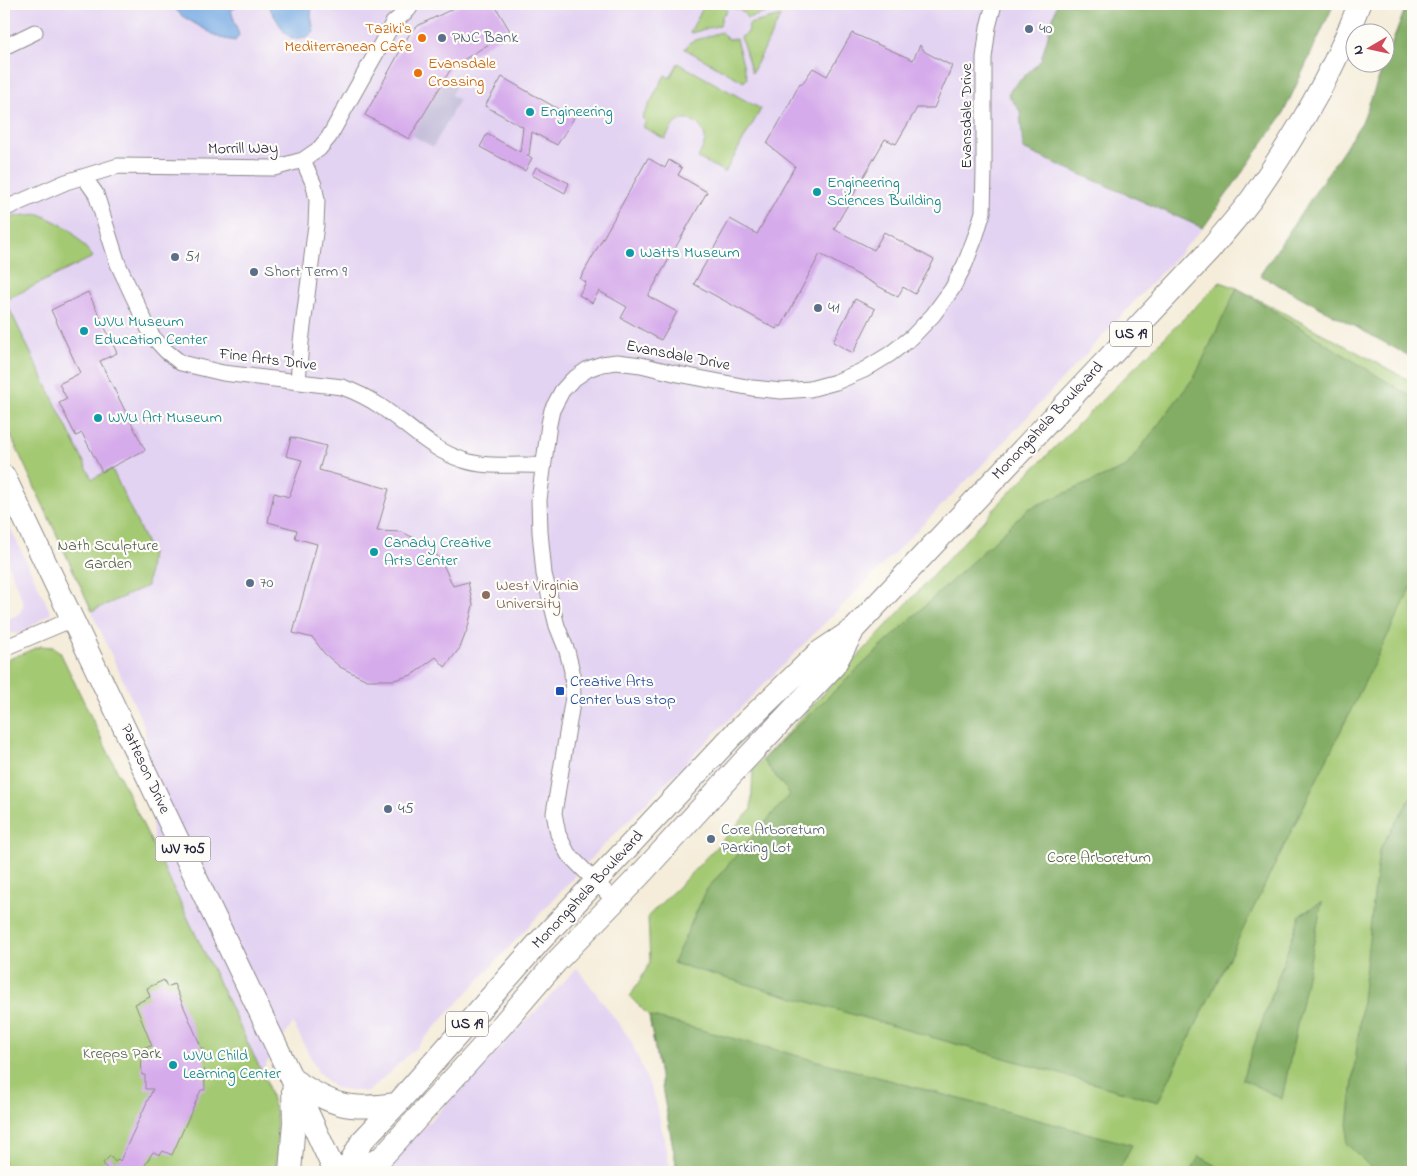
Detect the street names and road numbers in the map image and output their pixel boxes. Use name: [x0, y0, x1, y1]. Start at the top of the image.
street label: Evansdale Drive: [955, 62, 979, 169]
street label: Morrill Way: [208, 136, 278, 162]
road number: US 19: [1110, 322, 1152, 346]
street label: Evansdale Drive: [624, 334, 733, 378]
street label: Fine Arts Drive: [217, 342, 319, 378]
street label: Monongahela Boulevard: [986, 356, 1110, 486]
street label: Patteson Drive: [114, 720, 177, 819]
street label: Monongahela Boulevard: [526, 825, 650, 955]
road number: WV 705: [156, 836, 210, 862]
road number: US 19: [446, 1012, 488, 1036]

